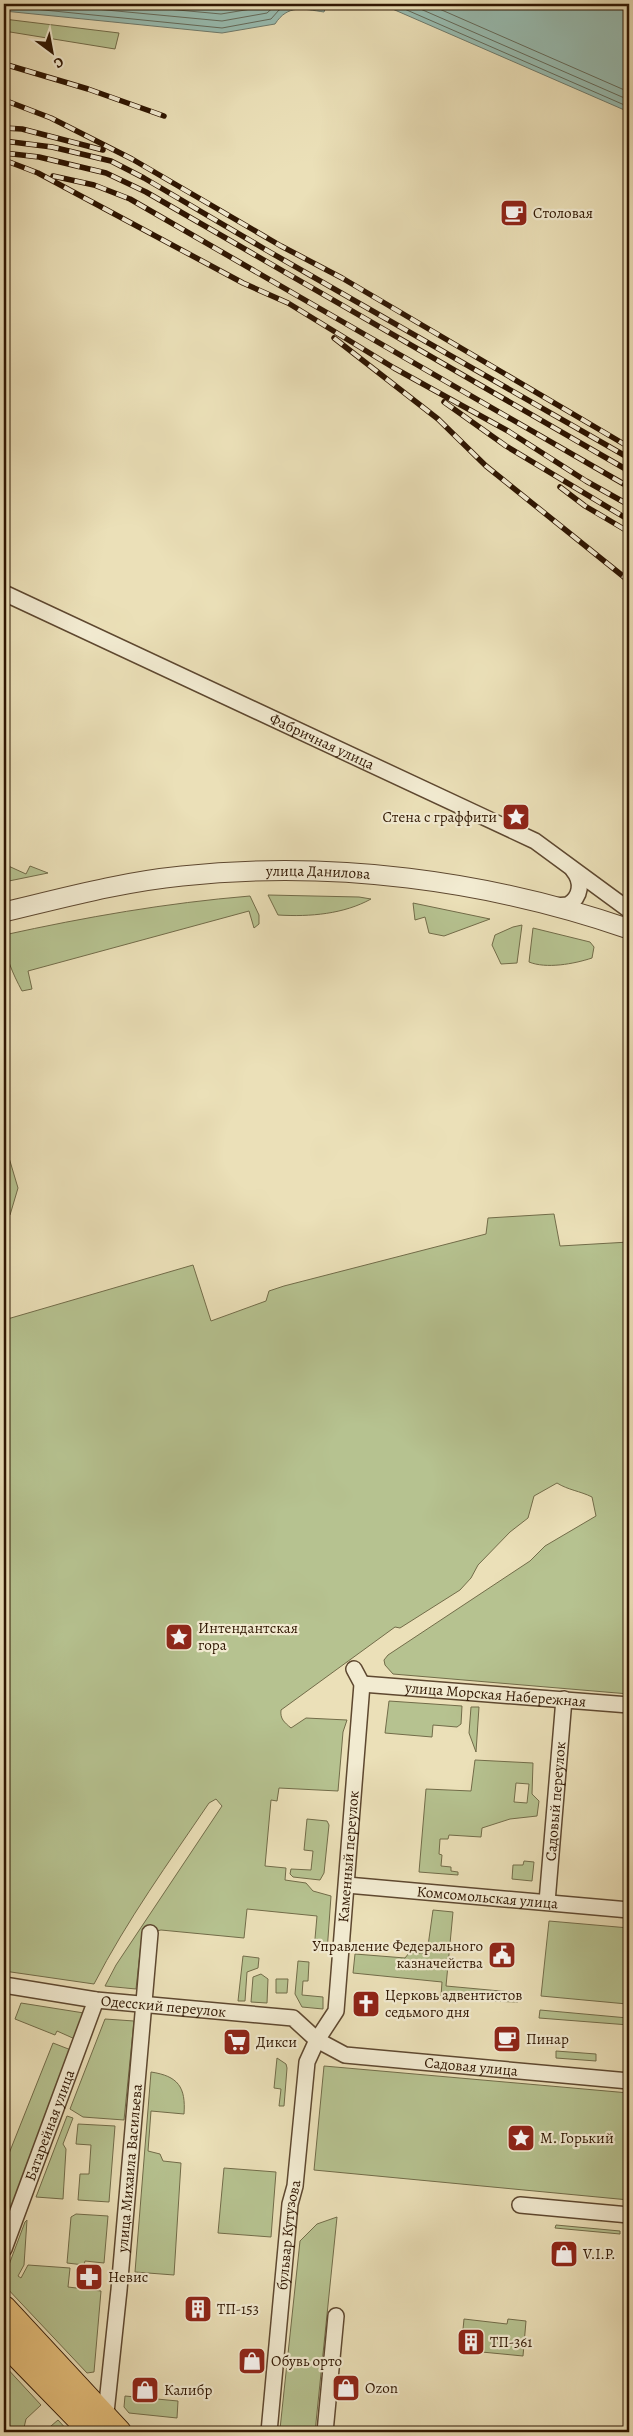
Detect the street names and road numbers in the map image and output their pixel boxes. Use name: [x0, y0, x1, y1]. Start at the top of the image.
street label: Фабричная улица: [266, 708, 378, 775]
street label: улица Данилова: [265, 861, 371, 884]
street label: улица Морская Набережная: [403, 1677, 587, 1712]
street label: Садовый переулок: [540, 1741, 570, 1862]
street label: Каменный переулок: [333, 1790, 364, 1923]
street label: Комсомольская улица: [416, 1881, 559, 1914]
street label: Одесский переулок: [100, 1990, 227, 2022]
street label: Садовая улица: [423, 2052, 519, 2081]
street label: Батарейная улица: [20, 2067, 79, 2184]
street label: улица Михаила Васильева: [112, 2083, 147, 2254]
street label: бульвар Кутузова: [272, 2179, 306, 2291]

